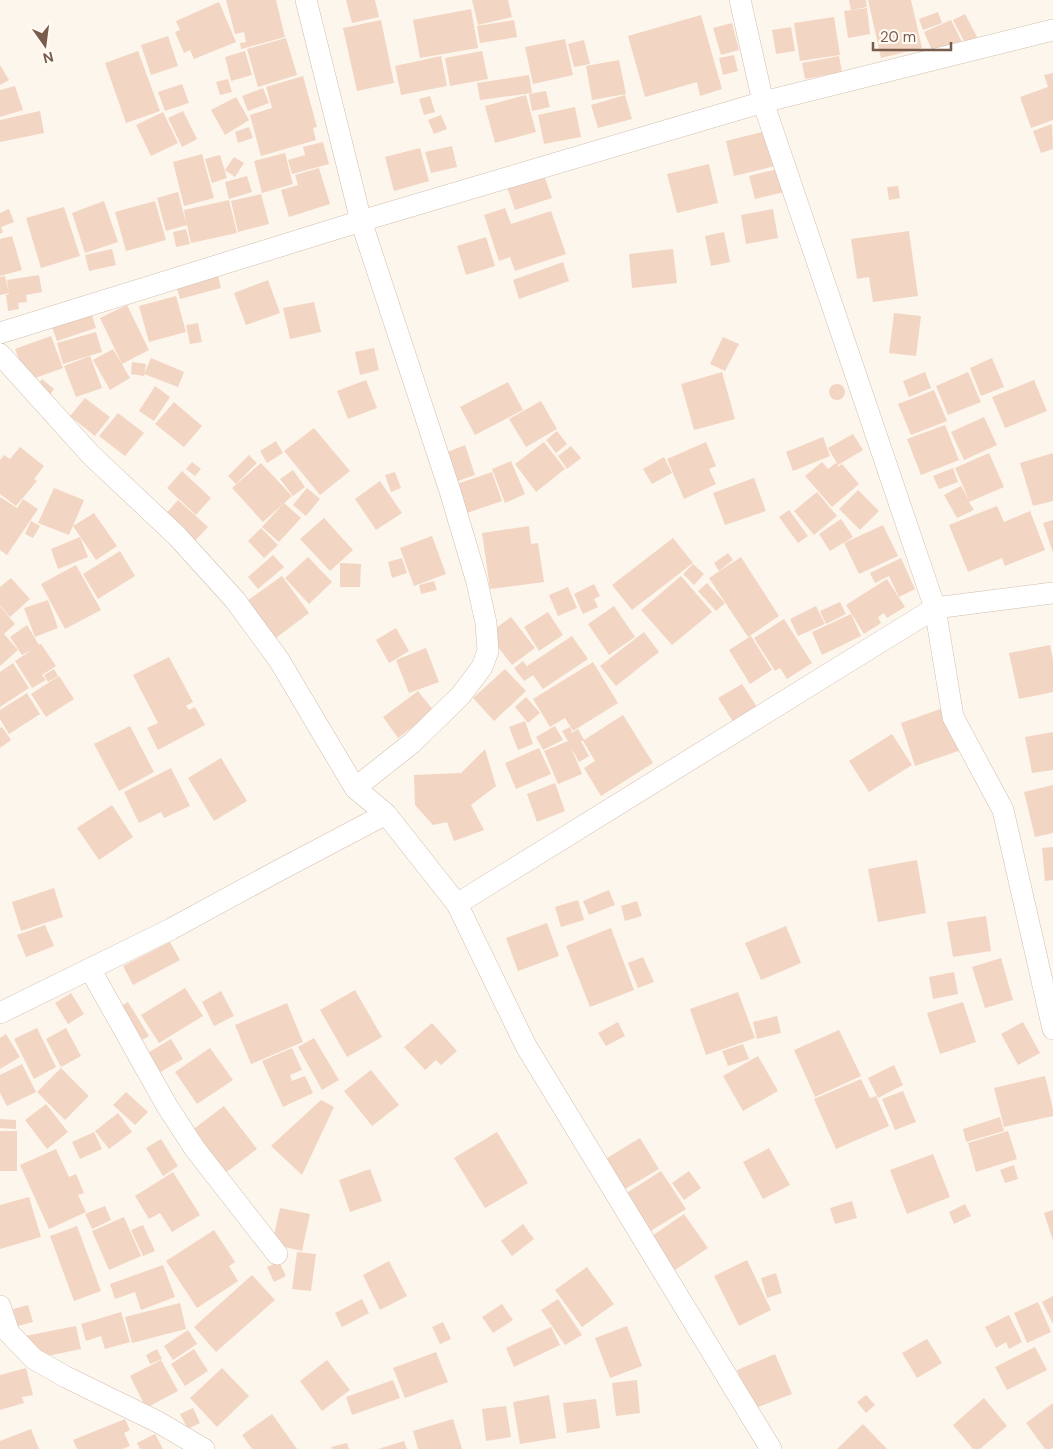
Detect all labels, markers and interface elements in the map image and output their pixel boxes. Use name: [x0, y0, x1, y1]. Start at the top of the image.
north arrow: [20, 20, 70, 70]
scale bar: [873, 20, 950, 52]
text: 20 m: [880, 27, 916, 47]
text: N: [41, 48, 55, 68]

